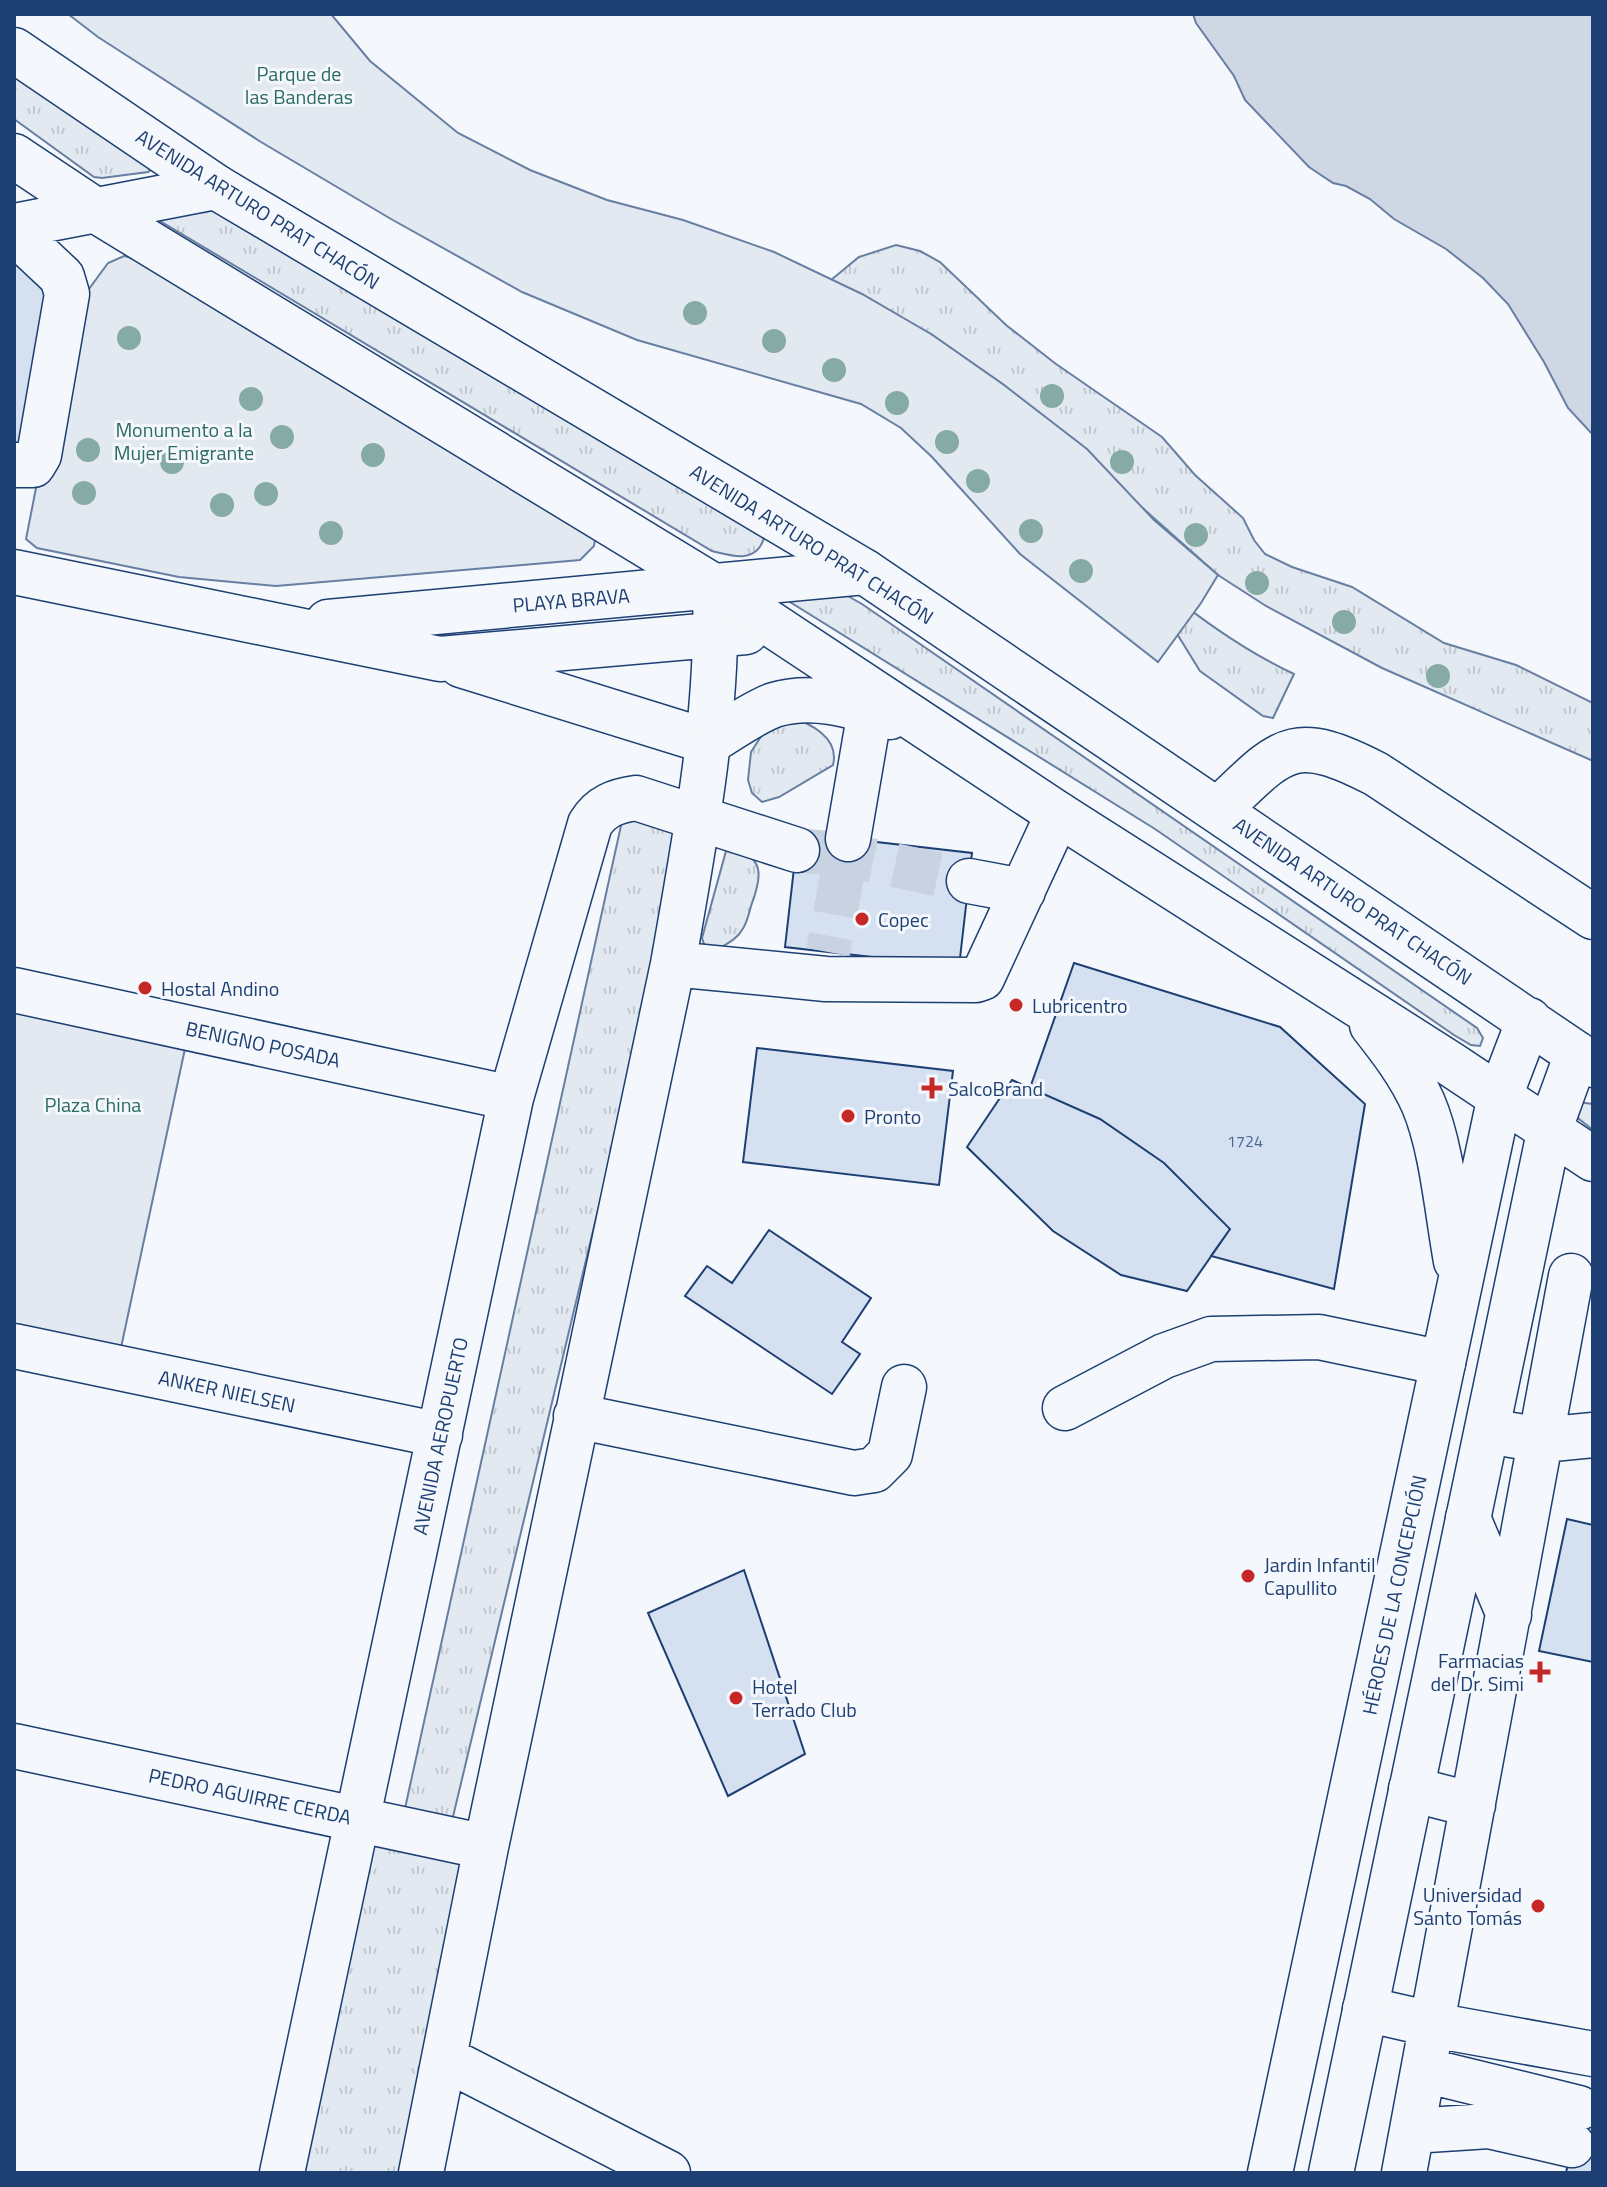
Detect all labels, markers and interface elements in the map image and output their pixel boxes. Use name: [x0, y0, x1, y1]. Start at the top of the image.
park label: Parque de las Banderas: [245, 58, 353, 112]
street label: AVENIDA ARTURO PRAT CHACÓN: [130, 121, 386, 297]
park label: Monumento a la Mujer Emigrante: [114, 414, 254, 468]
street label: AVENIDA ARTURO PRAT CHACÓN: [684, 456, 940, 632]
street label: PLAYA BRAVA: [511, 579, 631, 621]
street label: AVENIDA ARTURO PRAT CHACÓN: [1227, 809, 1479, 993]
place label: Copec: [878, 904, 929, 935]
marker: Copec: [853, 910, 871, 928]
place label: Hostal Andino: [161, 973, 279, 1004]
marker: Hostal Andino: [136, 979, 154, 997]
place label: Lubricentro: [1032, 990, 1128, 1021]
marker: Lubricentro: [1007, 996, 1025, 1014]
street label: BENIGNO POSADA: [183, 1012, 343, 1076]
place label: SalcoBrand: [948, 1073, 1043, 1104]
marker: SalcoBrand: [923, 1079, 941, 1097]
park label: Plaza China: [45, 1089, 141, 1120]
place label: Pronto: [864, 1101, 921, 1132]
marker: Pronto: [839, 1107, 857, 1125]
house number: 1724: [1227, 1129, 1263, 1153]
street label: AVENIDA AEROPUERTO: [404, 1334, 476, 1538]
street label: ANKER NIELSEN: [156, 1361, 298, 1421]
street label: HÉROES DE LA CONCEPCIÓN: [1353, 1472, 1435, 1718]
place label: Jardin Infantil Capullito: [1264, 1549, 1376, 1603]
marker: Jardin Infantil Capullito: [1239, 1567, 1257, 1585]
place label: Farmacias del Dr. Simi: [1431, 1645, 1524, 1699]
marker: Farmacias del Dr. Simi: [1531, 1663, 1549, 1681]
place label: Hotel Terrado Club: [752, 1671, 857, 1725]
marker: Hotel Terrado Club: [727, 1689, 745, 1707]
street label: PEDRO AGUIRRE CERDA: [146, 1759, 354, 1833]
place label: Universidad Santo Tomás: [1413, 1879, 1522, 1933]
marker: Universidad Santo Tomás: [1529, 1897, 1547, 1915]

